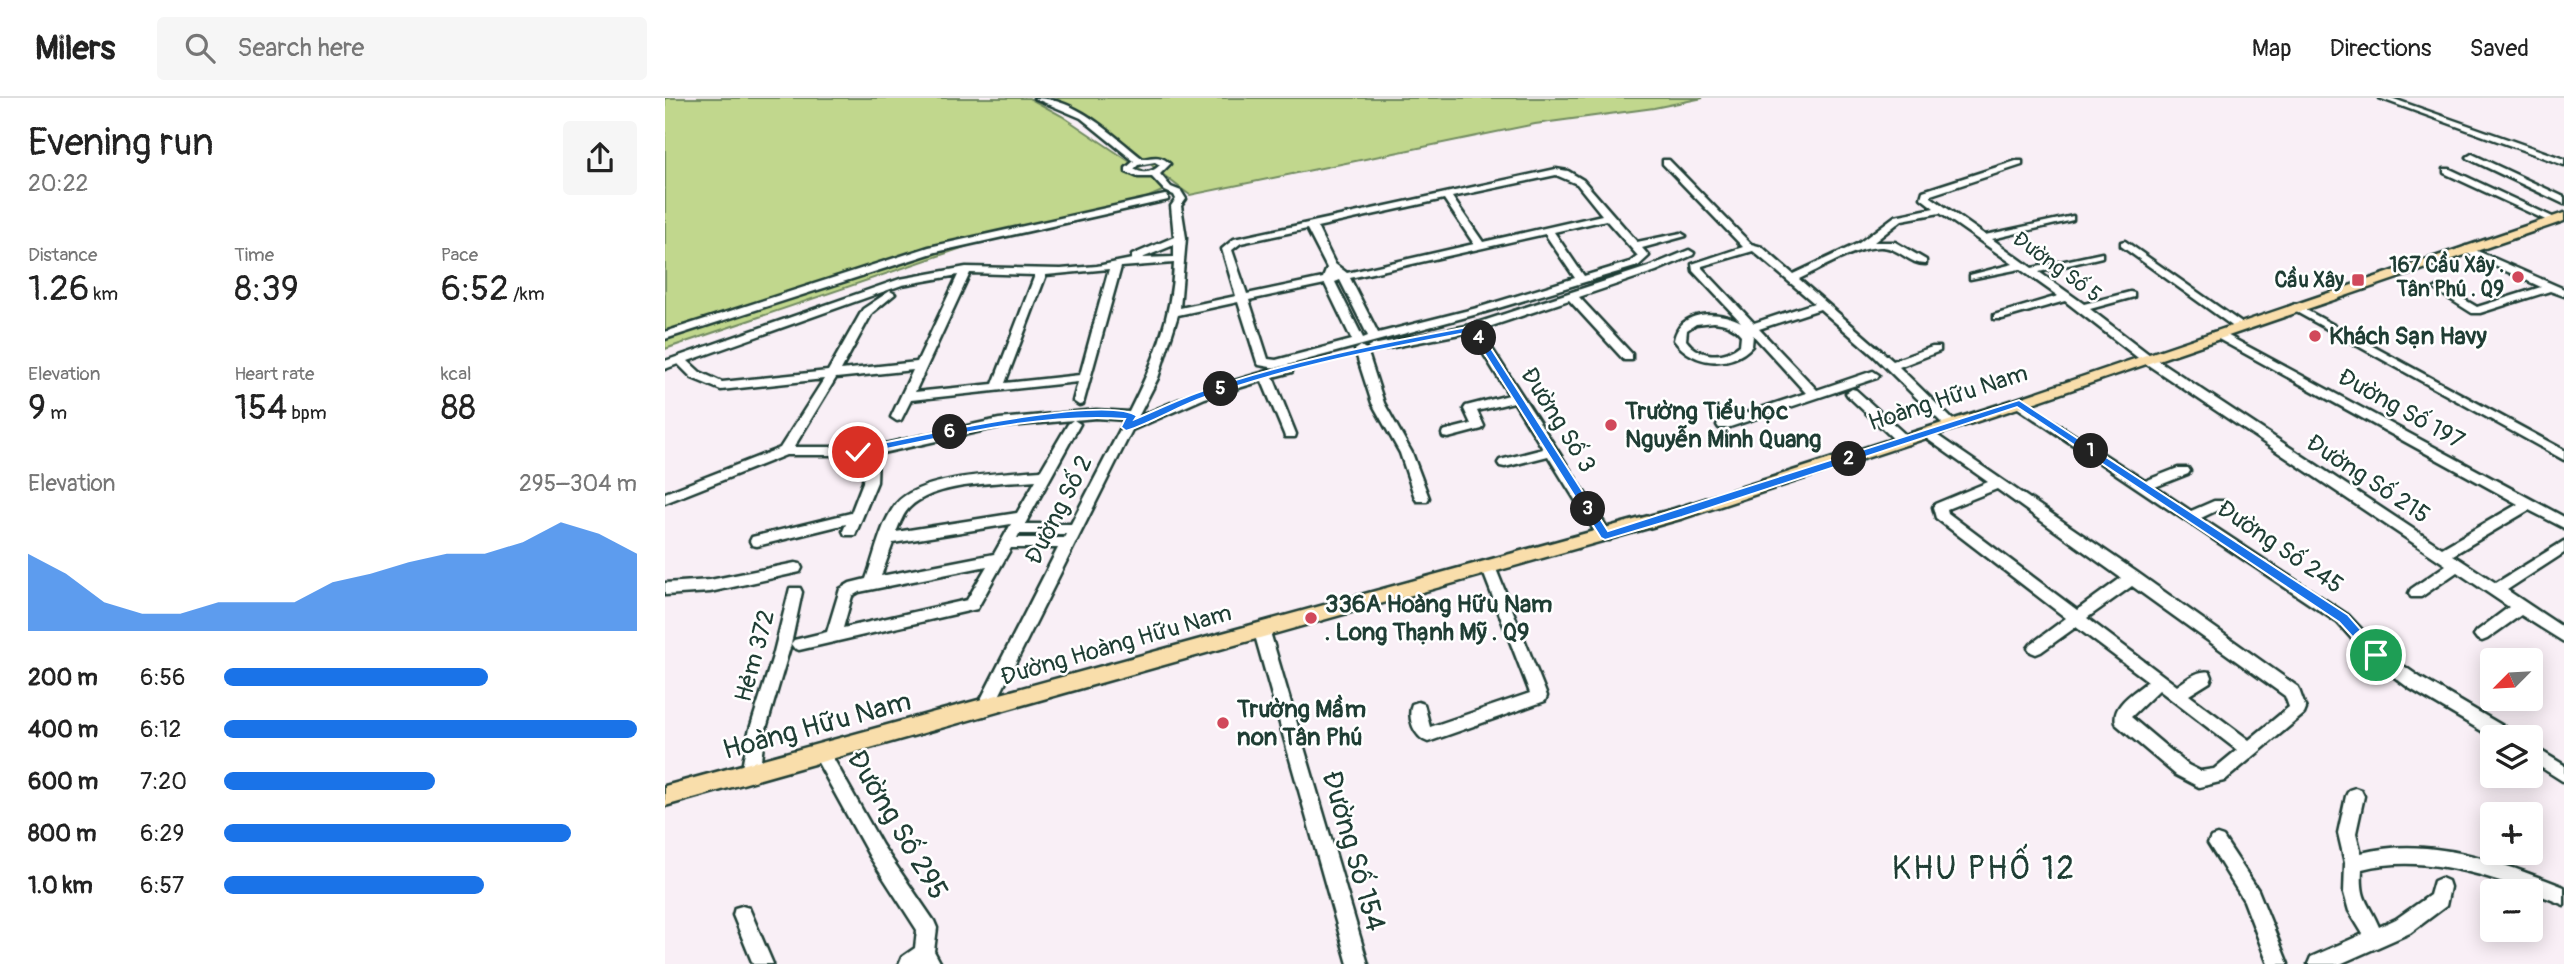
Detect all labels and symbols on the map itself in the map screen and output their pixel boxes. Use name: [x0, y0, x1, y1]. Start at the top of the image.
street label: Đường Số 5: [2007, 226, 2107, 308]
place label: 167 Cầu Xây . Tân Phú . Q9: [2389, 251, 2504, 303]
place label: Cầu Xây: [2274, 266, 2344, 294]
marker: 167 Cầu Xây . Tân Phú . Q9: [2510, 269, 2526, 285]
marker: Cầu Xây: [2350, 272, 2366, 288]
pin: 4: [1461, 320, 1497, 356]
place label: Khách Sạn Havy: [2329, 322, 2488, 351]
marker: Khách Sạn Havy: [2307, 328, 2323, 344]
street label: Hoàng Hữu Nam: [1865, 359, 2031, 437]
street label: Đường Số 3: [1514, 362, 1602, 478]
street label: Đường Số 197: [2333, 362, 2469, 456]
pin: 5: [1203, 372, 1239, 406]
place label: Trường Tiểu học Nguyễn Minh Quang: [1624, 397, 1821, 454]
pin: 6: [933, 414, 967, 450]
marker: Trường Tiểu học Nguyễn Minh Quang: [1603, 417, 1619, 433]
pin: [828, 422, 888, 482]
street label: Đường Số 215: [2301, 428, 2435, 530]
pin: 1: [2073, 434, 2109, 468]
pin: 2: [1831, 442, 1867, 476]
street label: Đường Số 2: [1019, 451, 1099, 569]
pin: 3: [1571, 492, 1605, 526]
street label: Đường Số 245: [2212, 494, 2348, 600]
place label: 336A Hoàng Hữu Nam . Long Thạnh Mỹ . Q9: [1325, 590, 1552, 647]
street label: Đường Hoàng Hữu Nam: [997, 598, 1235, 692]
street label: Hẻm 372: [729, 607, 781, 705]
marker: 336A Hoàng Hữu Nam . Long Thạnh Mỹ . Q9: [1303, 610, 1319, 626]
pin: [2346, 625, 2406, 685]
north arrow: [2480, 648, 2543, 710]
street label: Hoàng Hữu Nam: [719, 684, 915, 768]
place label: Trường Mầm non Tân Phú: [1236, 694, 1366, 752]
marker: Trường Mầm non Tân Phú: [1215, 715, 1231, 731]
street label: Đường Số 295: [839, 744, 955, 906]
street label: Đường Số 154: [1313, 767, 1393, 935]
district label: KHU PHỐ 12: [1892, 843, 2076, 889]

